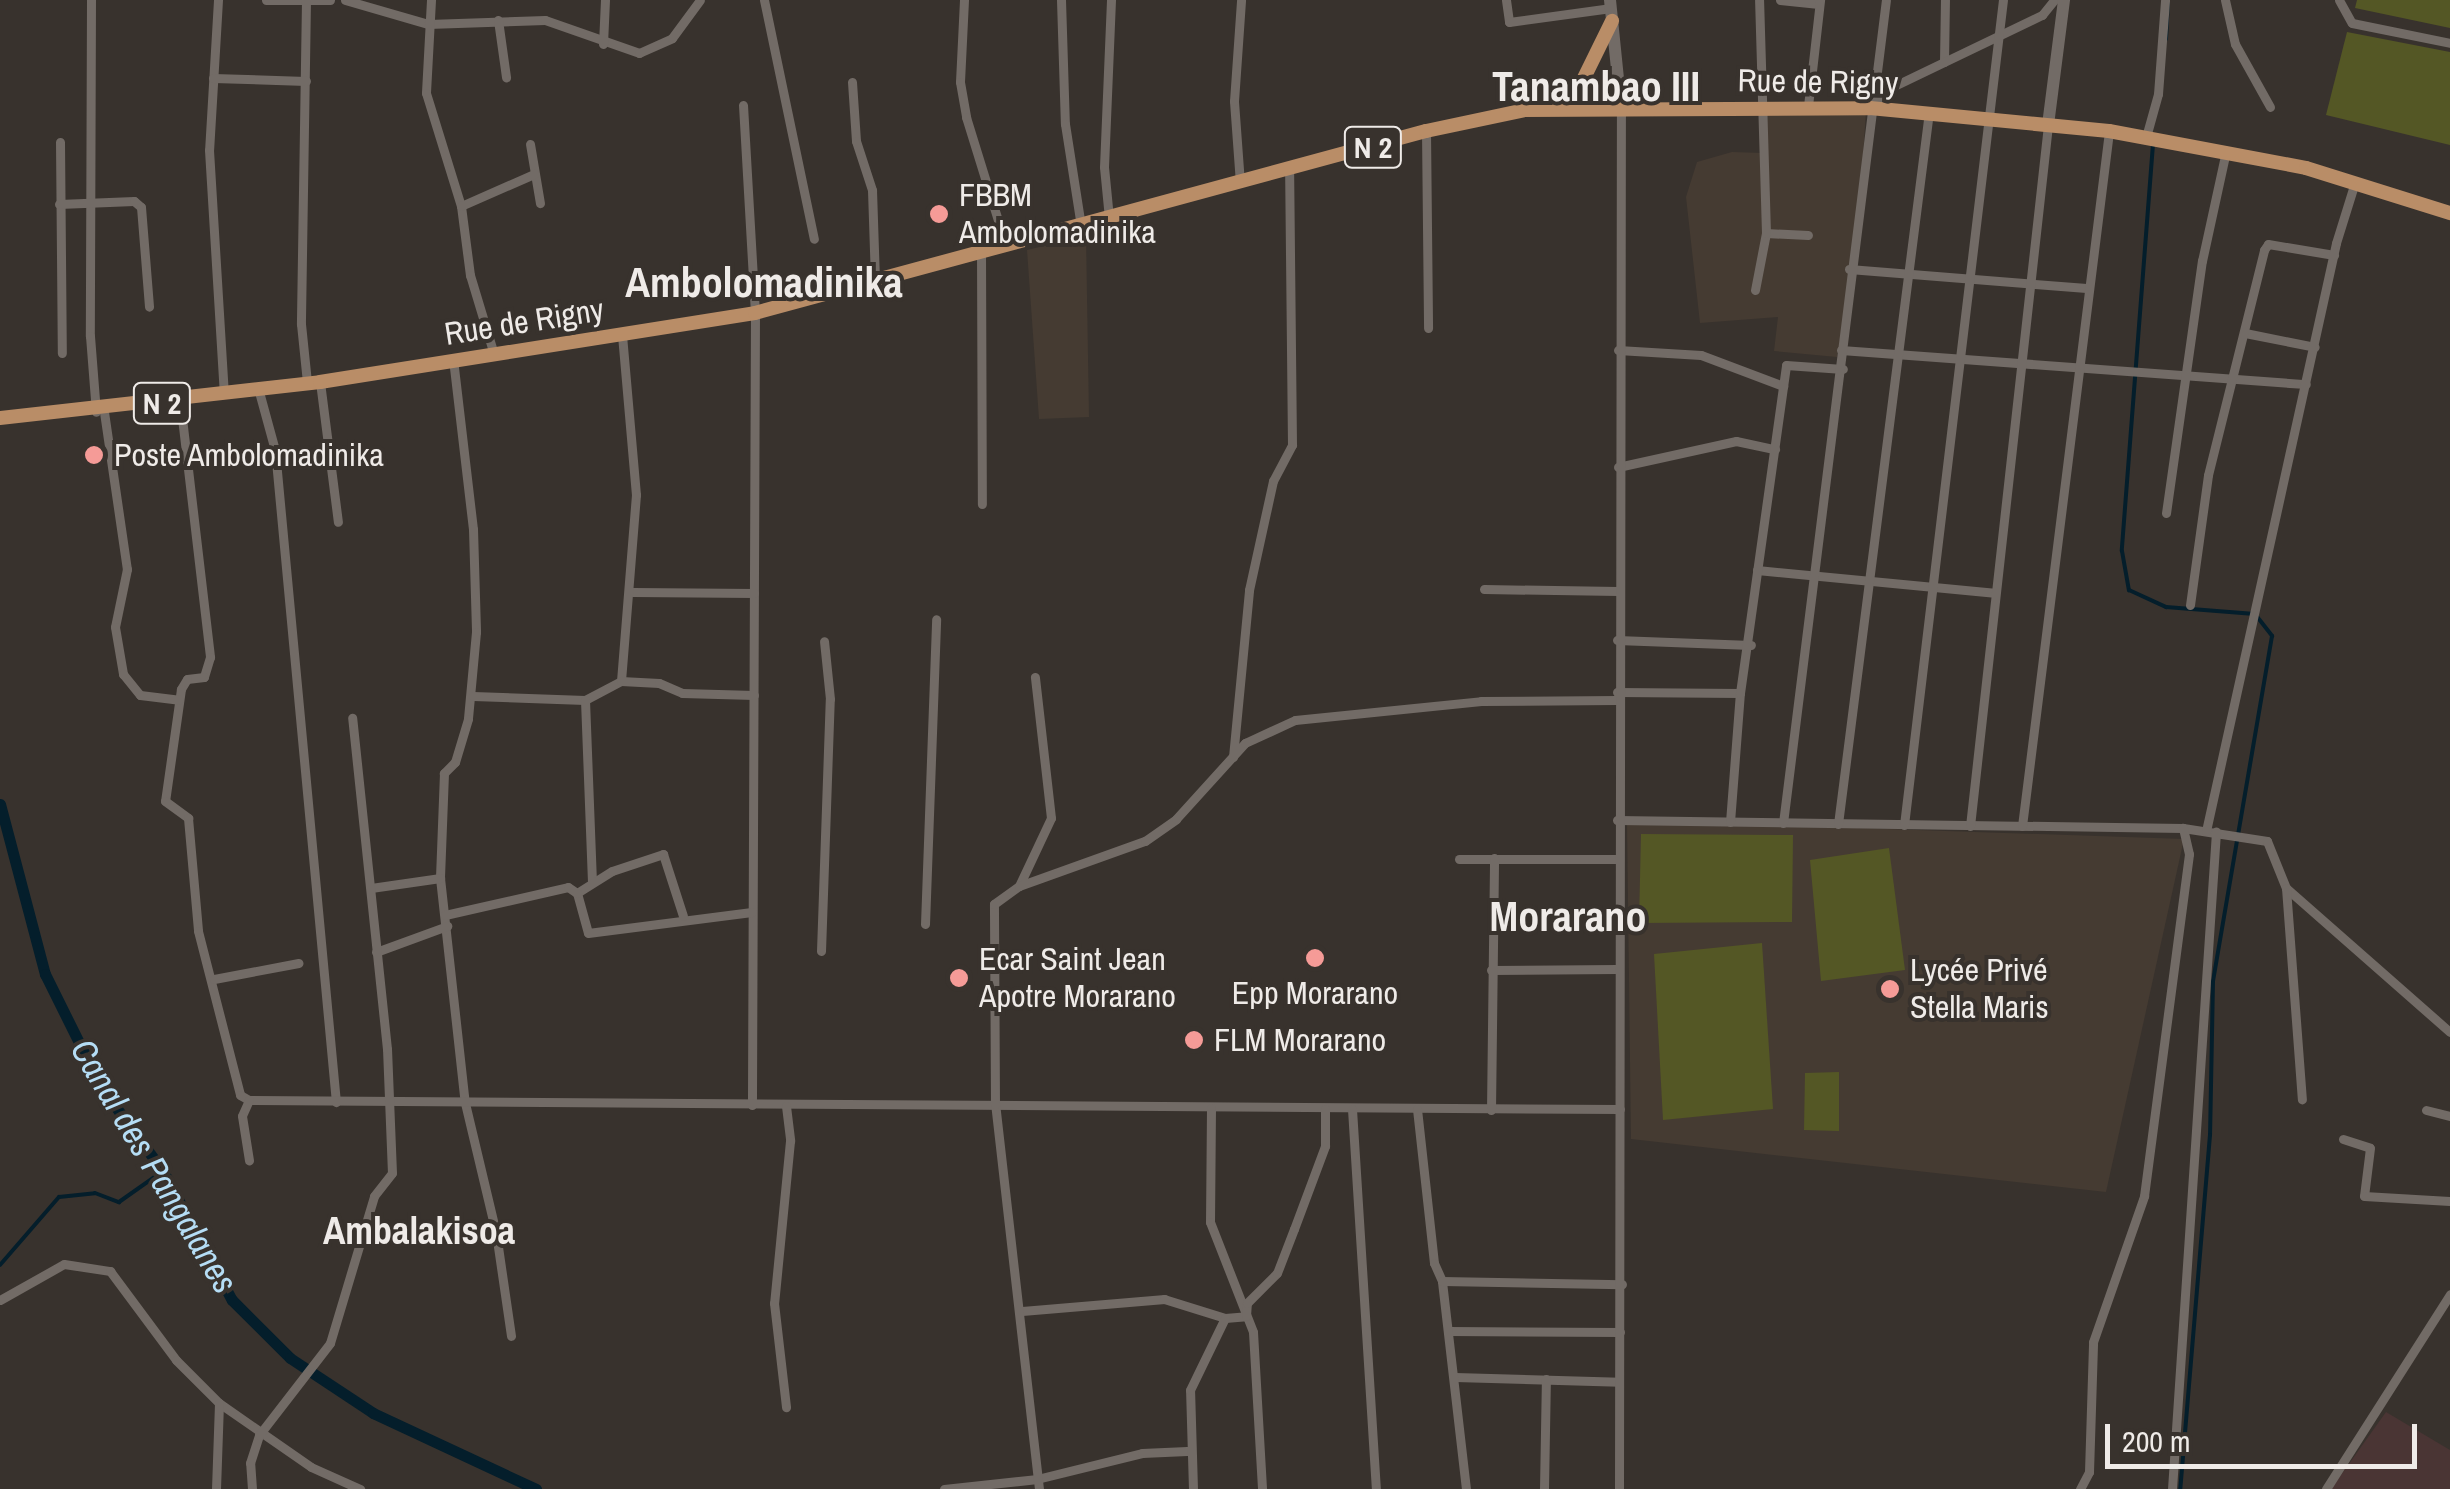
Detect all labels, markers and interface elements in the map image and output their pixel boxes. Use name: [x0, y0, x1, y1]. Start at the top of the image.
district label: Tanambao III: [1492, 61, 1700, 111]
street label: Rue de Rigny: [1737, 61, 1899, 103]
road number: N 2: [1343, 122, 1403, 172]
place label: FBBM Ambolomadinika: [959, 177, 1156, 252]
marker: FBBM Ambolomadinika: [928, 203, 950, 225]
district label: Ambolomadinika: [625, 257, 903, 307]
street label: Rue de Rigny: [442, 290, 606, 354]
road number: N 2: [132, 378, 192, 428]
place label: Poste Ambolomadinika: [114, 436, 385, 474]
marker: Poste Ambolomadinika: [83, 444, 105, 466]
district label: Morarano: [1490, 891, 1646, 941]
place label: Ecar Saint Jean Apotre Morarano: [979, 941, 1176, 1016]
marker: Epp Morarano: [1304, 947, 1326, 969]
place label: Lycée Privé Stella Maris: [1910, 952, 2049, 1027]
marker: Ecar Saint Jean Apotre Morarano: [948, 967, 970, 989]
place label: Epp Morarano: [1232, 974, 1398, 1012]
marker: Lycée Privé Stella Maris: [1879, 978, 1901, 1000]
place label: FLM Morarano: [1214, 1021, 1386, 1059]
marker: FLM Morarano: [1183, 1029, 1205, 1051]
water label: Canal des Pangalanes: [62, 1031, 246, 1301]
district label: Ambalakisoa: [323, 1208, 515, 1254]
scale bar: [2110, 1404, 2422, 1466]
text: 200 m: [2122, 1421, 2190, 1461]

